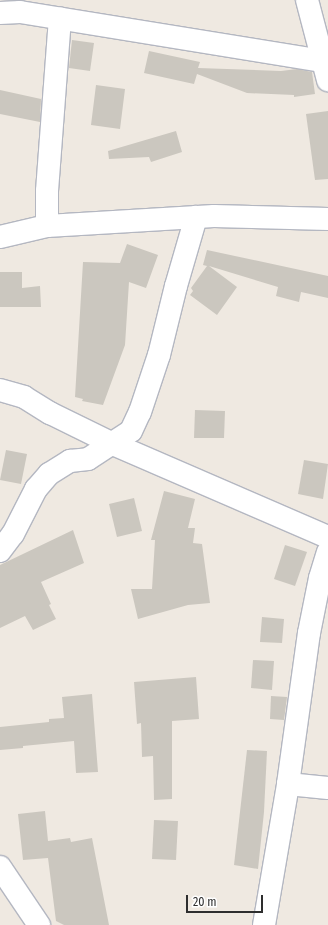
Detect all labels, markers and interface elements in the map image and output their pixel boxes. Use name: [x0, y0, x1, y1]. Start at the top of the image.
scale bar: [188, 887, 265, 913]
text: 20 m: [193, 895, 217, 909]

